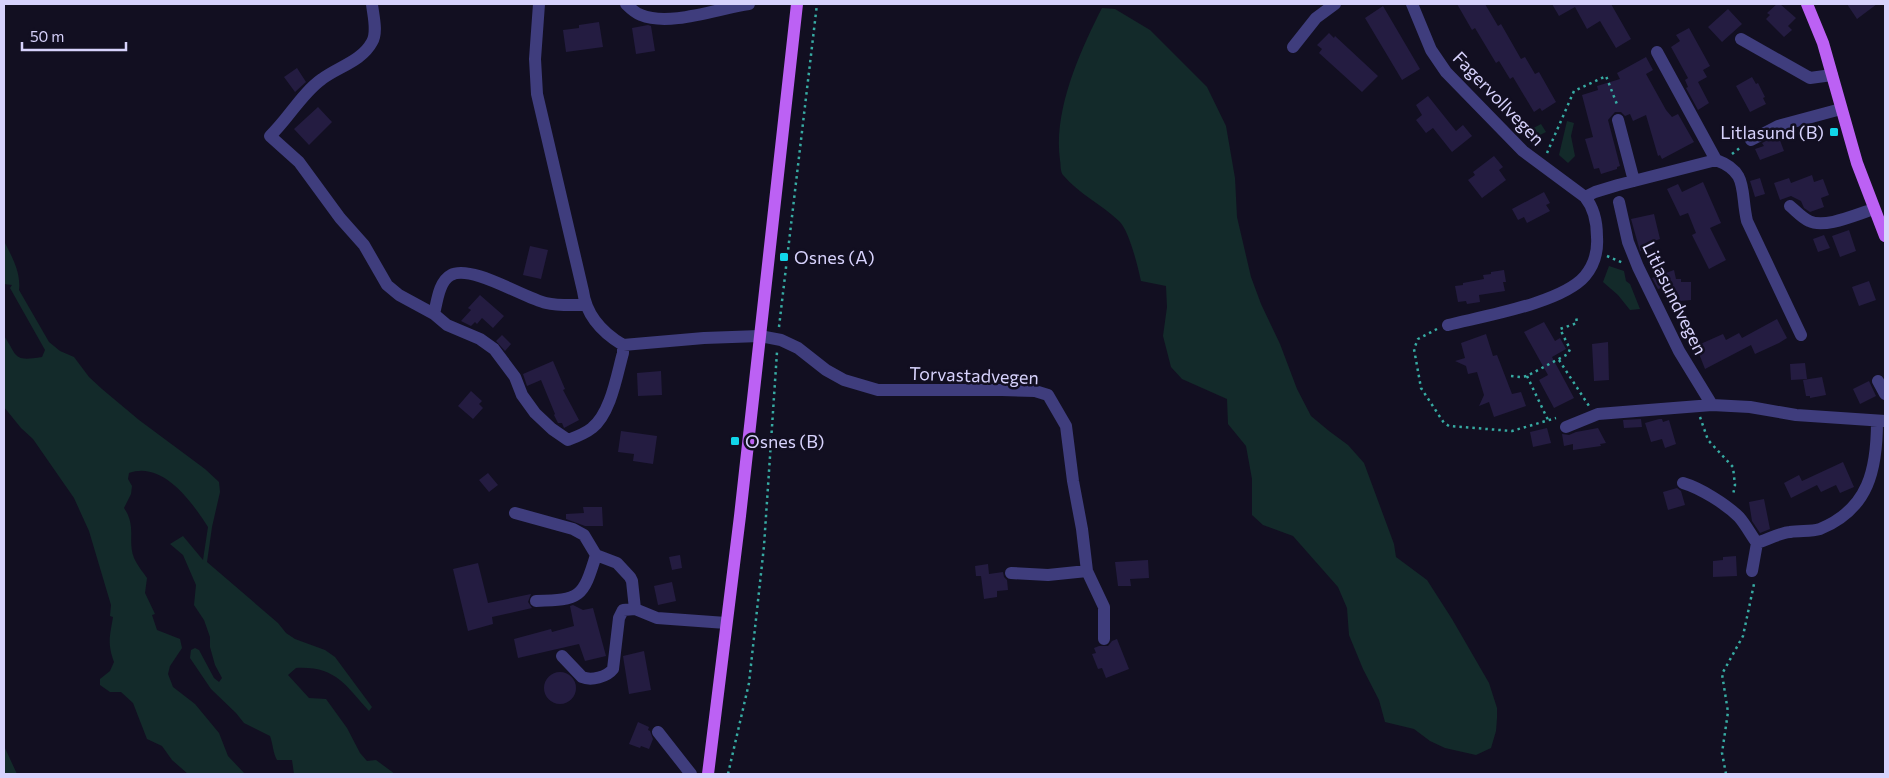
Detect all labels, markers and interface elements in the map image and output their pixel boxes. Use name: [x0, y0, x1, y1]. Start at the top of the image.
scale bar: [22, 20, 126, 52]
text: 50 m: [30, 27, 64, 45]
street label: Fagervollvegen: [1449, 46, 1549, 150]
place label: Litlasund (B): [1720, 121, 1824, 143]
marker: Litlasund (B): [1828, 126, 1840, 138]
street label: Litlasundvegen: [1638, 238, 1712, 358]
place label: Osnes (A): [794, 246, 875, 268]
marker: Osnes (A): [778, 251, 790, 263]
street label: Torvastadvegen: [909, 362, 1039, 388]
place label: Osnes (B): [745, 430, 825, 452]
marker: Osnes (B): [729, 435, 741, 447]

